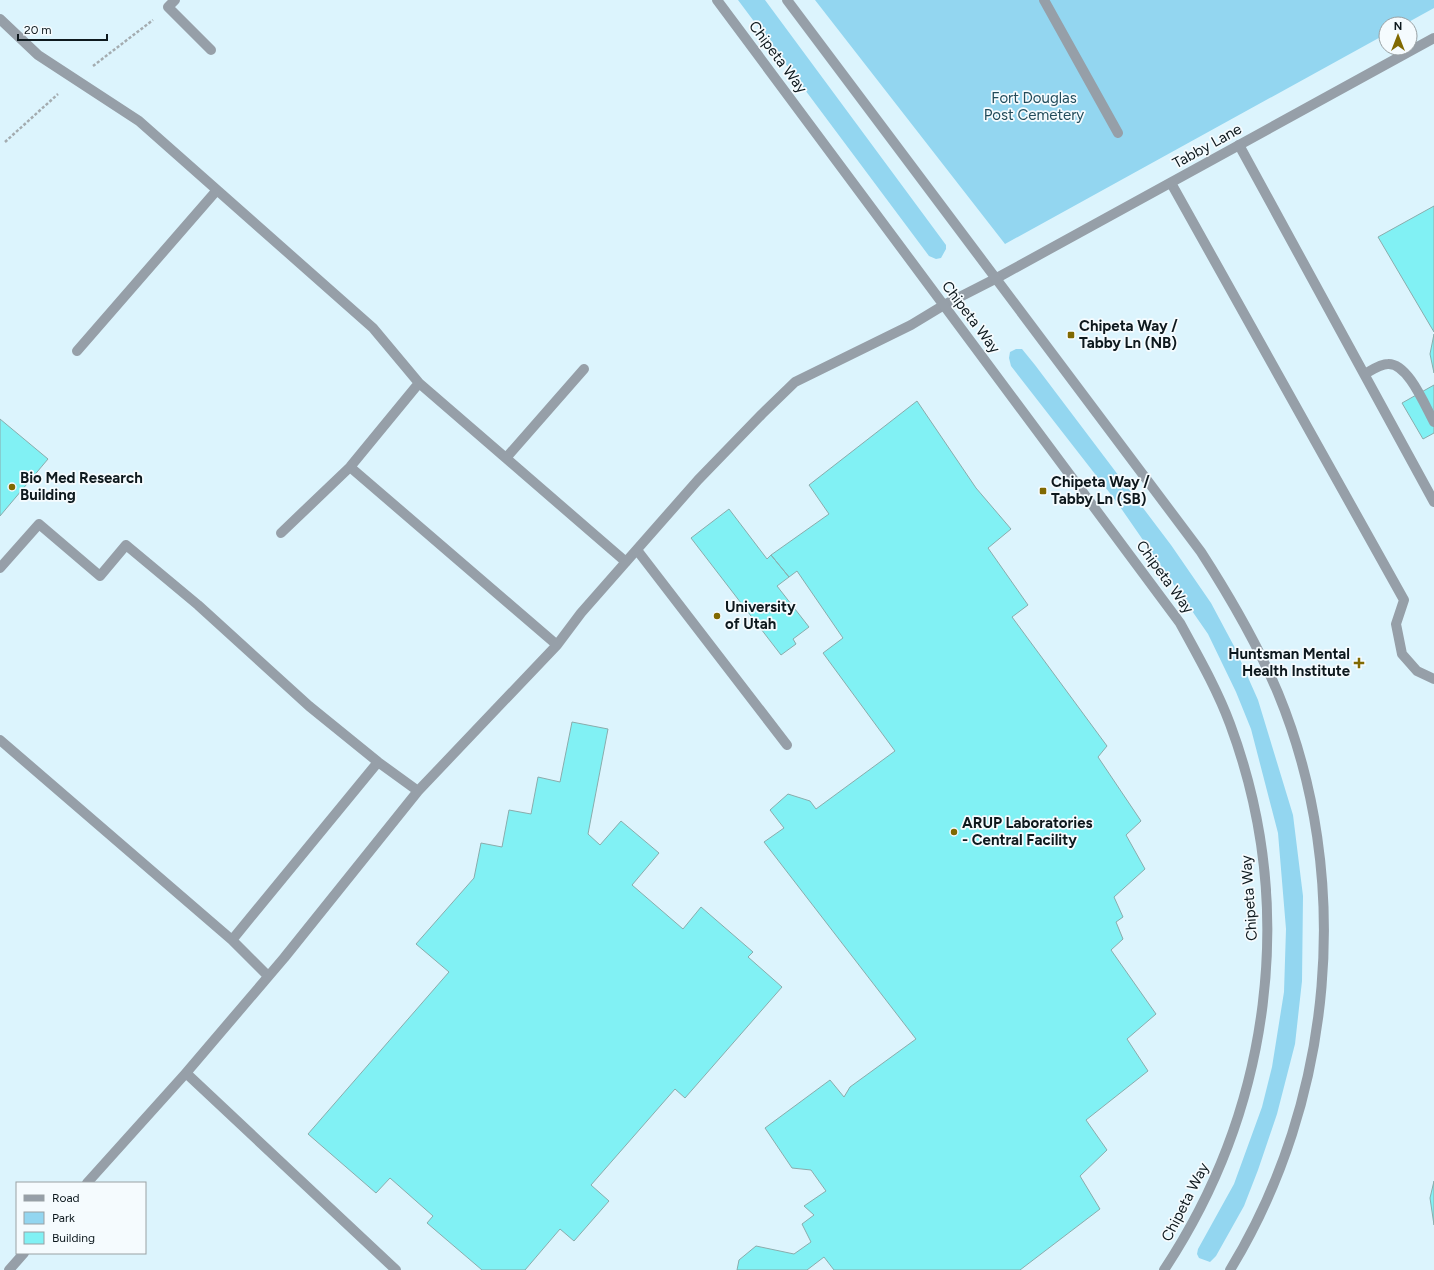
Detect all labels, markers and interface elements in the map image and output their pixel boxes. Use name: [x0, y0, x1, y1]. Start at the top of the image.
scale bar: [18, 16, 107, 42]
north arrow: [1378, 16, 1418, 56]
street label: Chipeta Way: [745, 17, 811, 97]
text: N: [1394, 20, 1402, 33]
text: 20 m: [24, 23, 52, 37]
park label: Fort Douglas Post Cemetery: [984, 89, 1084, 124]
street label: Tabby Lane: [1169, 120, 1245, 172]
street label: Chipeta Way: [938, 277, 1004, 357]
place label: Chipeta Way / Tabby Ln (NB): [1079, 317, 1178, 352]
marker: Chipeta Way / Tabby Ln (NB): [1066, 330, 1076, 340]
place label: Bio Med Research Building: [20, 469, 143, 504]
place label: Chipeta Way / Tabby Ln (SB): [1051, 473, 1150, 508]
marker: Bio Med Research Building: [7, 482, 17, 492]
marker: Chipeta Way / Tabby Ln (SB): [1038, 486, 1048, 496]
street label: Chipeta Way: [1132, 537, 1198, 617]
place label: University of Utah: [725, 598, 796, 633]
marker: University of Utah: [712, 611, 722, 621]
place label: Huntsman Mental Health Institute: [1228, 645, 1351, 680]
marker: Huntsman Mental Health Institute: [1353, 657, 1365, 669]
place label: ARUP Laboratories - Central Facility: [962, 814, 1092, 849]
marker: ARUP Laboratories - Central Facility: [949, 827, 959, 837]
street label: Chipeta Way: [1237, 854, 1261, 941]
street label: Chipeta Way: [1157, 1160, 1213, 1244]
legend: [16, 1182, 146, 1254]
text: Road: [52, 1191, 80, 1205]
text: Park: [52, 1211, 75, 1225]
text: Building: [52, 1231, 95, 1245]

